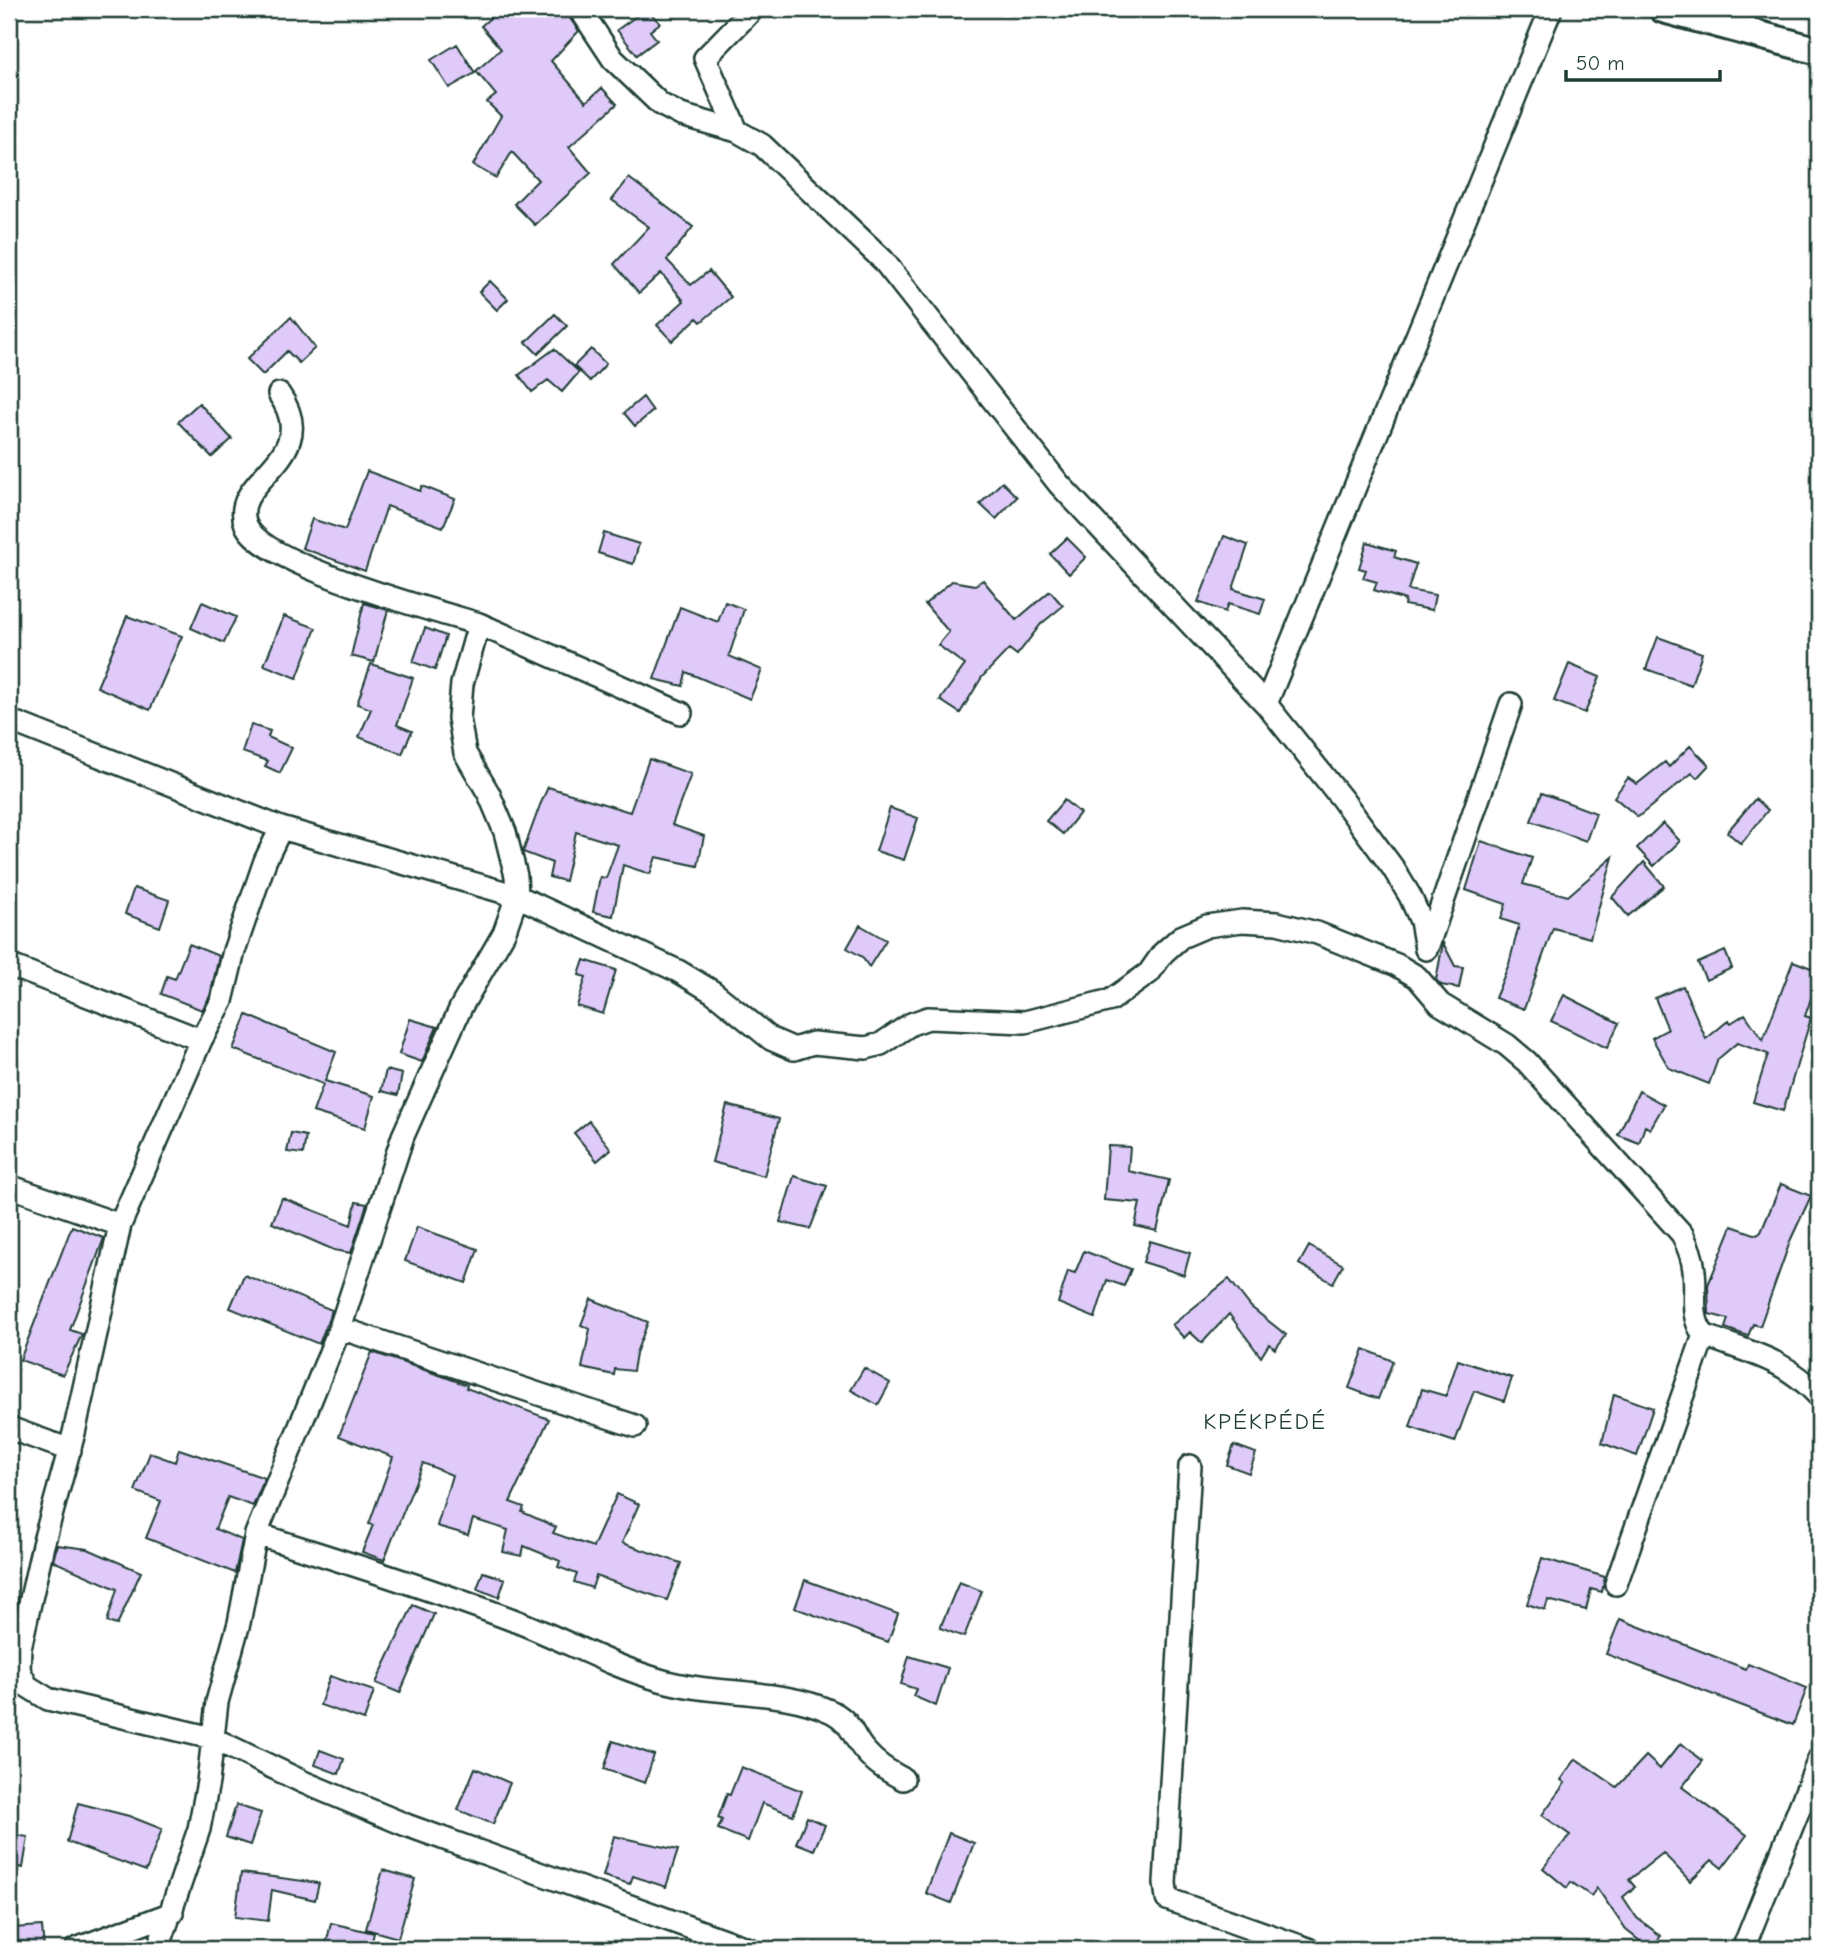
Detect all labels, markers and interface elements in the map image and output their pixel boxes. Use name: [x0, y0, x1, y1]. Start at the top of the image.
scale bar: [1566, 38, 1720, 82]
text: 50 m: [1576, 51, 1625, 75]
district label: KPÉKPÉDÉ: [1203, 1408, 1327, 1435]

